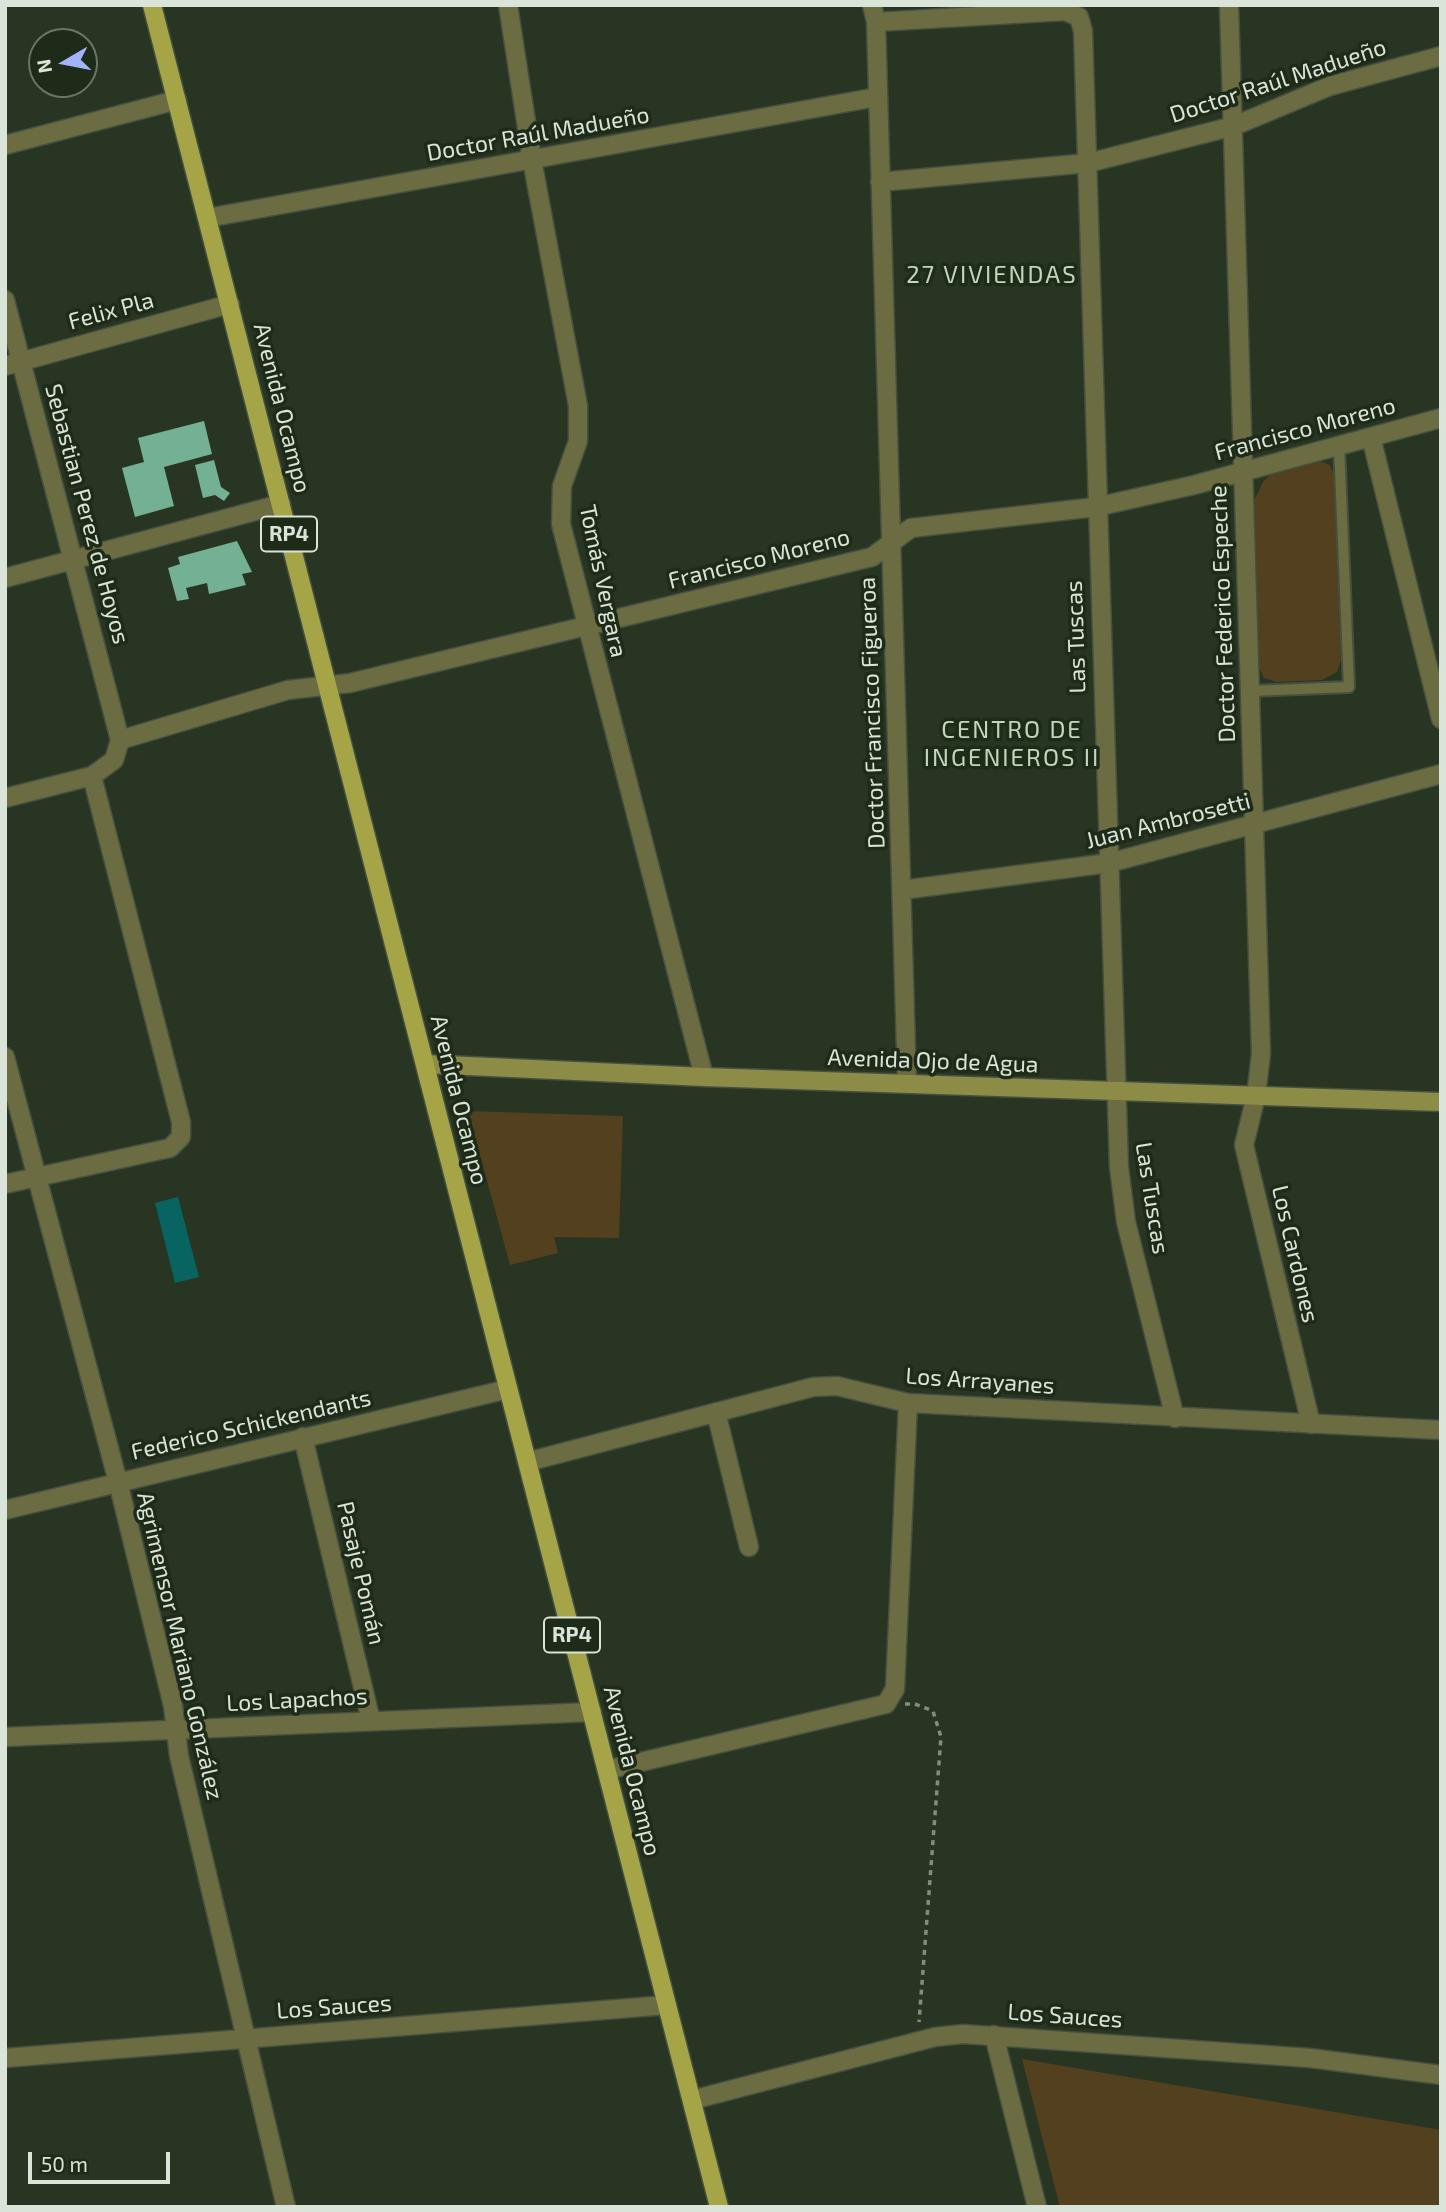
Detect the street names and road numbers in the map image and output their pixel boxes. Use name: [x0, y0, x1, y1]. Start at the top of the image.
street label: Doctor Raúl Madueño: [1166, 33, 1390, 129]
street label: Doctor Raúl Madueño: [425, 101, 651, 167]
street label: Felix Pla: [65, 286, 157, 336]
street label: Avenida Ocampo: [248, 320, 316, 496]
street label: Sebastian Perez de Hoyos: [39, 381, 135, 647]
street label: Francisco Moreno: [1212, 392, 1398, 466]
street label: Doctor Federico Espeche: [1205, 485, 1241, 743]
street label: Tomás Vergara: [573, 502, 633, 660]
road number: RP4: [261, 516, 317, 552]
street label: Francisco Moreno: [665, 523, 853, 595]
street label: Doctor Francisco Figueroa: [853, 577, 891, 849]
street label: Las Tuscas: [1060, 580, 1092, 694]
street label: Juan Ambrosetti: [1083, 787, 1253, 855]
street label: Avenida Ocampo: [425, 1012, 493, 1188]
street label: Avenida Ojo de Agua: [827, 1044, 1039, 1078]
street label: Las Tuscas: [1130, 1140, 1174, 1256]
street label: Los Cardones: [1266, 1183, 1324, 1325]
street label: Los Arrayanes: [905, 1362, 1055, 1400]
street label: Federico Schickendants: [128, 1384, 374, 1466]
street label: Agrimensor Mariano González: [131, 1489, 229, 1803]
street label: Pasaje Pomán: [331, 1499, 391, 1647]
road number: RP4: [544, 1618, 600, 1652]
street label: Los Lapachos: [226, 1683, 368, 1717]
street label: Avenida Ocampo: [598, 1683, 666, 1859]
street label: Los Sauces: [275, 1989, 393, 2025]
street label: Los Sauces: [1006, 1998, 1124, 2034]

